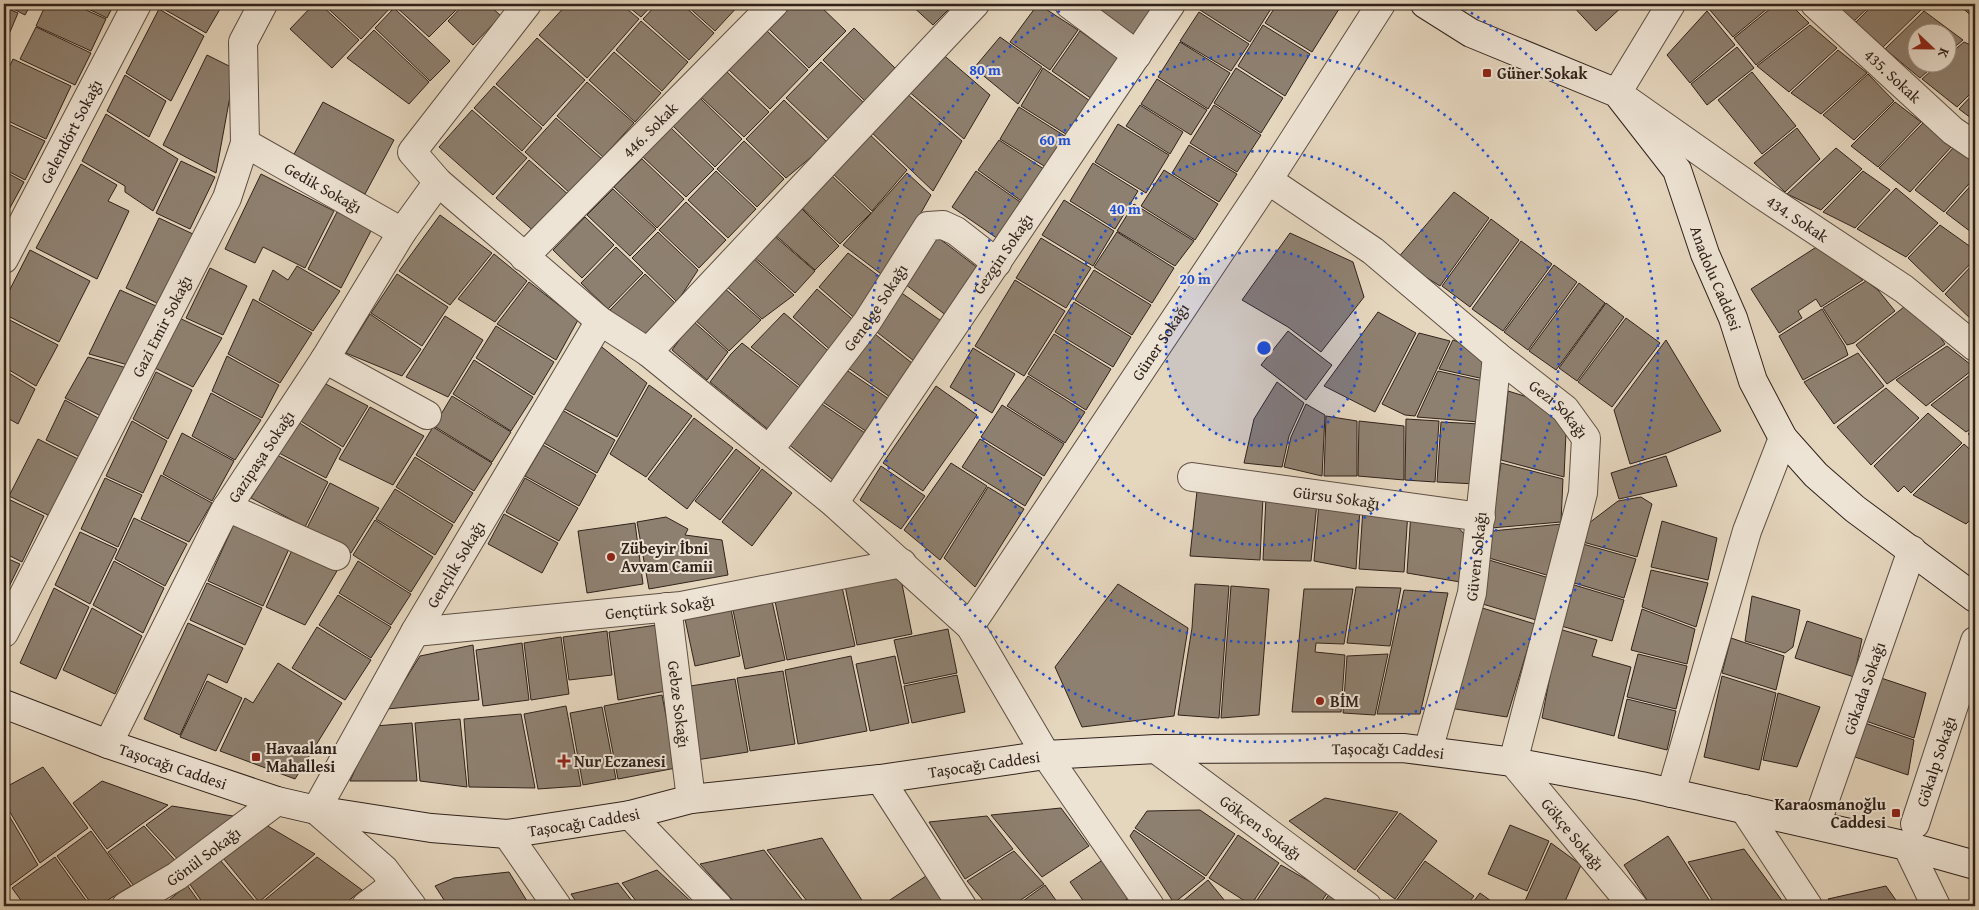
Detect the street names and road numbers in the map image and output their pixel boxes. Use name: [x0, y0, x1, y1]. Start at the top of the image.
street label: 435. Sokak: [1859, 43, 1928, 109]
street label: Gelendört Sokağı: [33, 75, 108, 188]
street label: 446. Sokak: [617, 96, 684, 163]
street label: Gedik Sokağı: [280, 156, 367, 219]
street label: 434. Sokak: [1762, 189, 1834, 248]
street label: Gezgin Sokağı: [966, 208, 1039, 299]
street label: Anadolu Caddesi: [1684, 223, 1748, 334]
street label: Genelge Sokağı: [837, 258, 914, 356]
street label: Gazi Emir Sokağı: [125, 270, 198, 381]
street label: Güner Sokağı: [1125, 298, 1195, 385]
street label: Gezi Sokağı: [1524, 373, 1595, 444]
street label: Gazipaşa Sokağı: [221, 405, 300, 507]
street label: Gürsu Sokağı: [1292, 479, 1382, 515]
street label: Güven Sokağı: [1458, 510, 1493, 604]
street label: Gençlik Sokağı: [420, 516, 491, 612]
street label: Gençtürk Sokağı: [604, 588, 717, 625]
street label: Gökada Sokağı: [1836, 638, 1891, 738]
street label: Gebze Sokağı: [662, 659, 697, 750]
street label: Gökalp Sokağı: [1909, 712, 1962, 810]
street label: Taşocağı Caddesi: [1332, 736, 1446, 765]
street label: Taşocağı Caddesi: [116, 737, 231, 795]
street label: Taşocağı Caddesi: [926, 744, 1042, 784]
street label: Gökçen Sokağı: [1215, 789, 1308, 866]
street label: Gökçe Sokağı: [1536, 792, 1611, 876]
street label: Taşocağı Caddesi: [526, 801, 643, 843]
street label: Gönül Sokağı: [162, 820, 246, 892]

